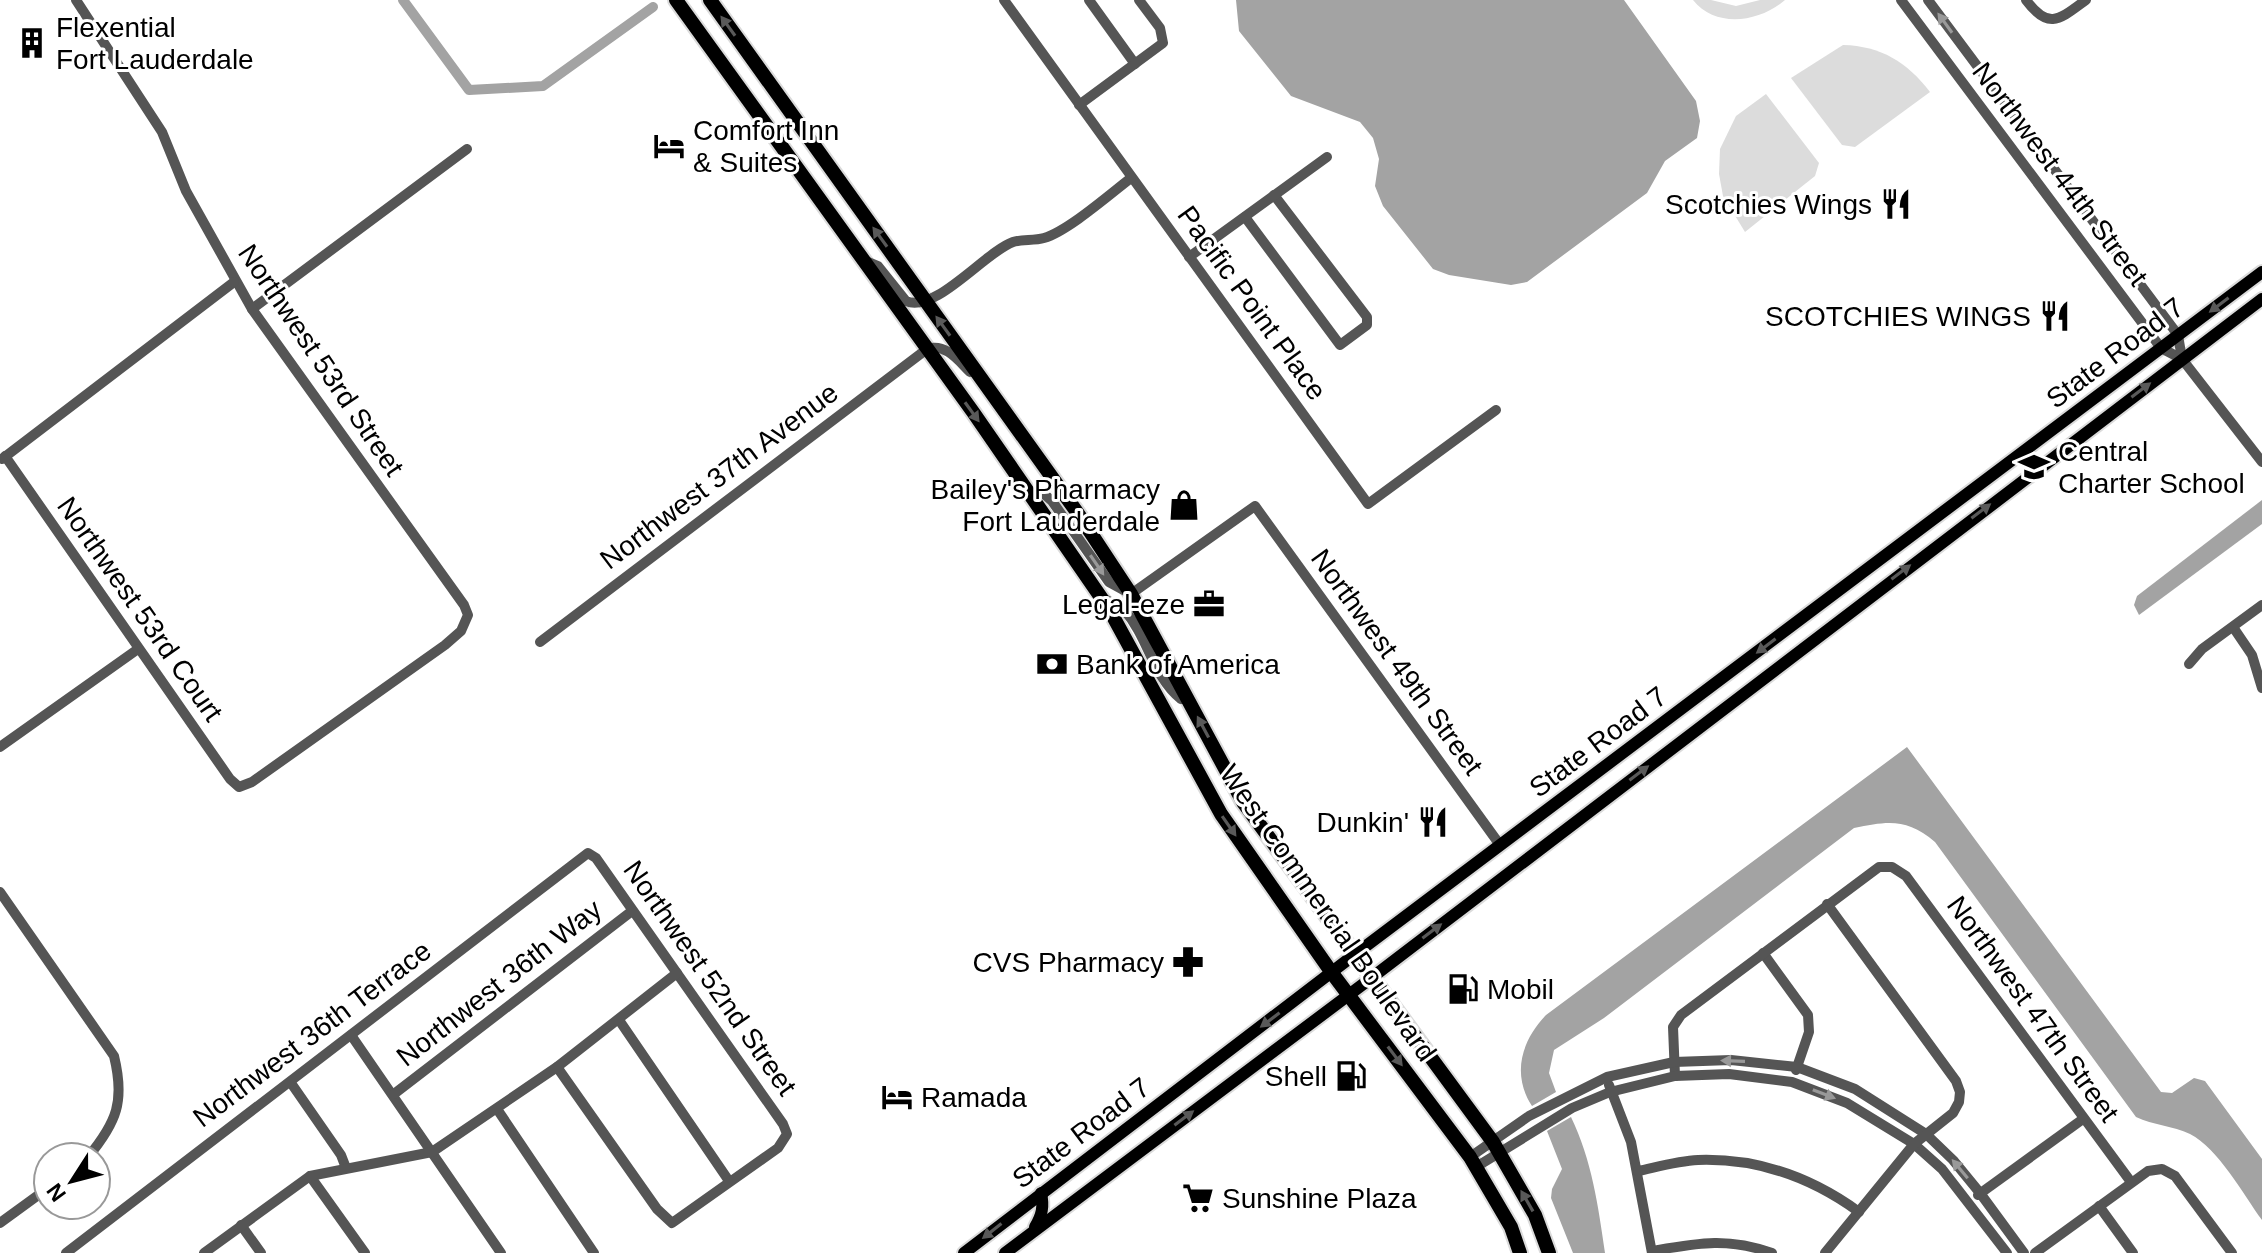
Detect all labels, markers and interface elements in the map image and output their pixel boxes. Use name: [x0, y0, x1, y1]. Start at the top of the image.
place label: Flexential Fort Lauderdale: [56, 12, 254, 75]
one-way arrow: [1938, 13, 1954, 33]
one-way arrow: [721, 15, 737, 36]
building icon: Flexential Fort Lauderdale: [15, 26, 49, 60]
street label: Northwest 44th Street: [1966, 57, 2154, 292]
place label: Comfort Inn & Suites: [693, 115, 839, 178]
hotel icon: Comfort Inn & Suites: [652, 129, 686, 163]
restaurant icon: Scotchies Wings: [1879, 187, 1913, 221]
place label: Scotchies Wings: [1665, 189, 1872, 220]
street label: Pacific Point Place: [1171, 200, 1333, 406]
one-way arrow: [872, 226, 888, 248]
street label: Northwest 53rd Street: [232, 238, 410, 482]
street label: State Road 7: [2040, 291, 2190, 415]
one-way arrow: [2209, 296, 2229, 312]
restaurant icon: SCOTCHIES WINGS: [2038, 299, 2072, 333]
place label: SCOTCHIES WINGS: [1765, 301, 2031, 332]
one-way arrow: [936, 315, 951, 336]
street label: Northwest 37th Avenue: [594, 377, 844, 575]
one-way arrow: [2131, 383, 2151, 399]
one-way arrow: [964, 402, 980, 422]
place label: Central Charter School: [2058, 436, 2245, 499]
school or university icon: Central Charter School: [2017, 450, 2051, 484]
place label: Bailey's Pharmacy Fort Lauderdale: [931, 474, 1160, 537]
shop icon: Bailey's Pharmacy Fort Lauderdale: [1167, 488, 1201, 522]
street label: Northwest 53rd Court: [51, 491, 229, 727]
one-way arrow: [1971, 504, 1992, 520]
street label: Northwest 49th Street: [1305, 543, 1489, 781]
one-way arrow: [1089, 554, 1104, 575]
one-way arrow: [1891, 565, 1912, 581]
office icon: Legal-eze: [1192, 587, 1226, 621]
place label: Legal-eze: [1062, 589, 1185, 620]
one-way arrow: [1756, 638, 1777, 654]
bank icon: Bank of America: [1035, 647, 1069, 681]
place label: Bank of America: [1076, 649, 1280, 680]
street label: State Road 7: [1523, 680, 1673, 804]
one-way arrow: [1197, 716, 1210, 739]
street label: West Commercial Boulevard: [1214, 759, 1442, 1067]
one-way arrow: [1629, 766, 1649, 782]
restaurant icon: Dunkin': [1416, 805, 1450, 839]
place label: Dunkin': [1316, 807, 1409, 838]
one-way arrow: [1221, 815, 1236, 836]
street label: Northwest 52nd Street: [617, 855, 803, 1101]
street label: Northwest 47th Street: [1941, 890, 2125, 1128]
street label: Northwest 36th Way: [391, 894, 607, 1072]
one-way arrow: [1422, 924, 1442, 940]
street label: Northwest 36th Terrace: [187, 935, 437, 1133]
pharmacy icon: CVS Pharmacy: [1171, 945, 1205, 979]
place label: CVS Pharmacy: [973, 947, 1164, 978]
fuel station icon: Mobil: [1446, 972, 1480, 1006]
place label: Mobil: [1487, 974, 1554, 1005]
one-way arrow: [1260, 1011, 1280, 1027]
one-way arrow: [1386, 1046, 1402, 1067]
one-way arrow: [1719, 1054, 1745, 1067]
fuel station icon: Shell: [1334, 1059, 1368, 1093]
place label: Shell: [1265, 1061, 1327, 1092]
street label: State Road 7: [1006, 1071, 1156, 1195]
hotel icon: Ramada: [880, 1080, 914, 1114]
place label: Ramada: [921, 1082, 1027, 1113]
one-way arrow: [1812, 1088, 1836, 1101]
one-way arrow: [1174, 1111, 1194, 1127]
north arrow: [32, 1141, 112, 1221]
one-way arrow: [1952, 1159, 1969, 1179]
text: N: [41, 1179, 71, 1206]
supermarket icon: Sunshine Plaza: [1181, 1181, 1215, 1215]
place label: Sunshine Plaza: [1222, 1183, 1417, 1214]
one-way arrow: [1520, 1190, 1534, 1212]
one-way arrow: [982, 1222, 1002, 1239]

